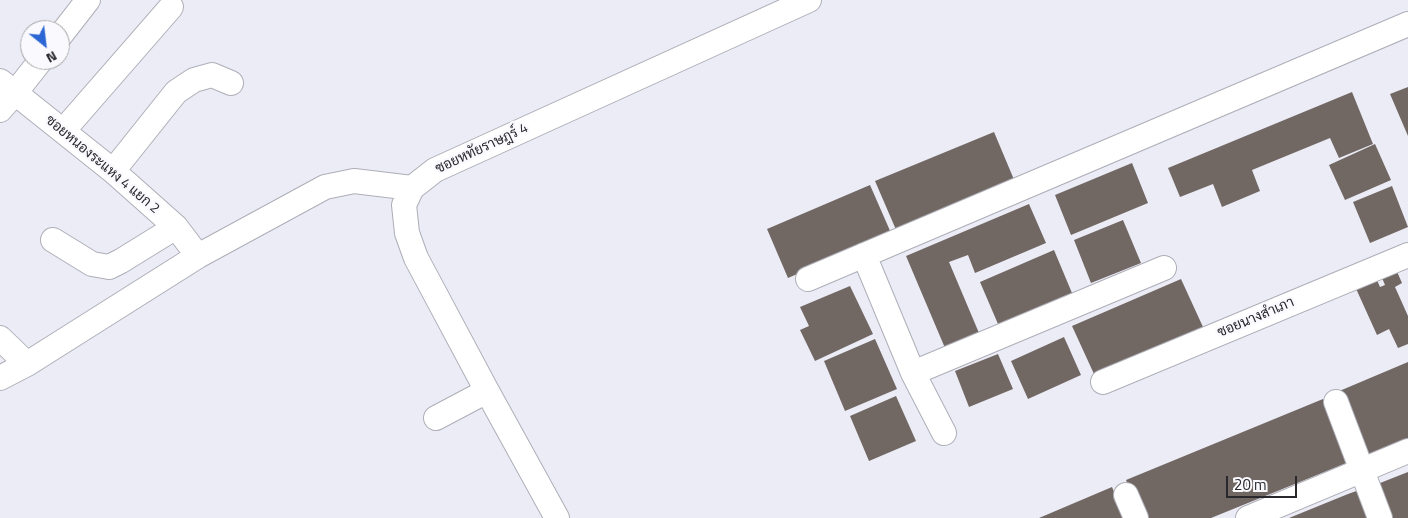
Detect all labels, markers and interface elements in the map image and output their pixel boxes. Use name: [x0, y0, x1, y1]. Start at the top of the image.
north arrow: [20, 20, 70, 70]
text: N: [43, 46, 61, 69]
street label: ซอยหนองระแหง 4 แยก 2: [41, 112, 163, 218]
street label: ซอยหทัยราษฎร์ 4: [433, 120, 531, 178]
street label: ซอยนางสำเภา: [1215, 294, 1297, 342]
scale bar: [1228, 466, 1299, 498]
text: 20 m: [1234, 473, 1267, 496]

